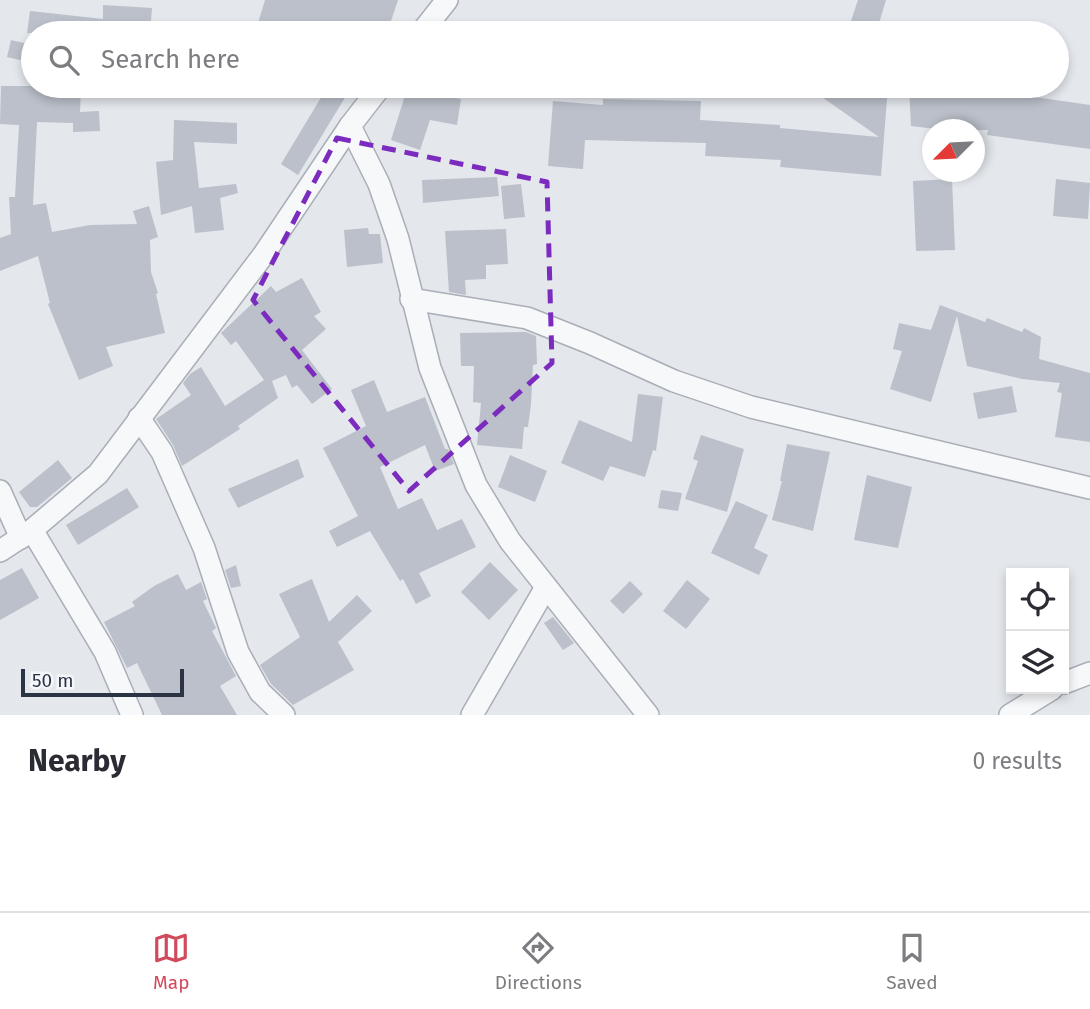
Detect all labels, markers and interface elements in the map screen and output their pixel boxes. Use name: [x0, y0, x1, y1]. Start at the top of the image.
search box: [21, 21, 1069, 98]
icon: search: [45, 41, 83, 79]
text: Search here: [101, 44, 240, 75]
north arrow: [922, 119, 985, 182]
map controls: [1006, 568, 1069, 694]
button: locate: [1006, 568, 1069, 631]
button: layers: [1006, 631, 1069, 694]
scale bar: [21, 666, 184, 698]
text: 50 m: [32, 669, 73, 692]
text: Nearby: [28, 743, 126, 779]
text: 0 results: [972, 747, 1062, 775]
tab: Map: [152, 929, 190, 994]
tab: Directions: [495, 929, 582, 994]
tab: Saved: [886, 929, 938, 994]

